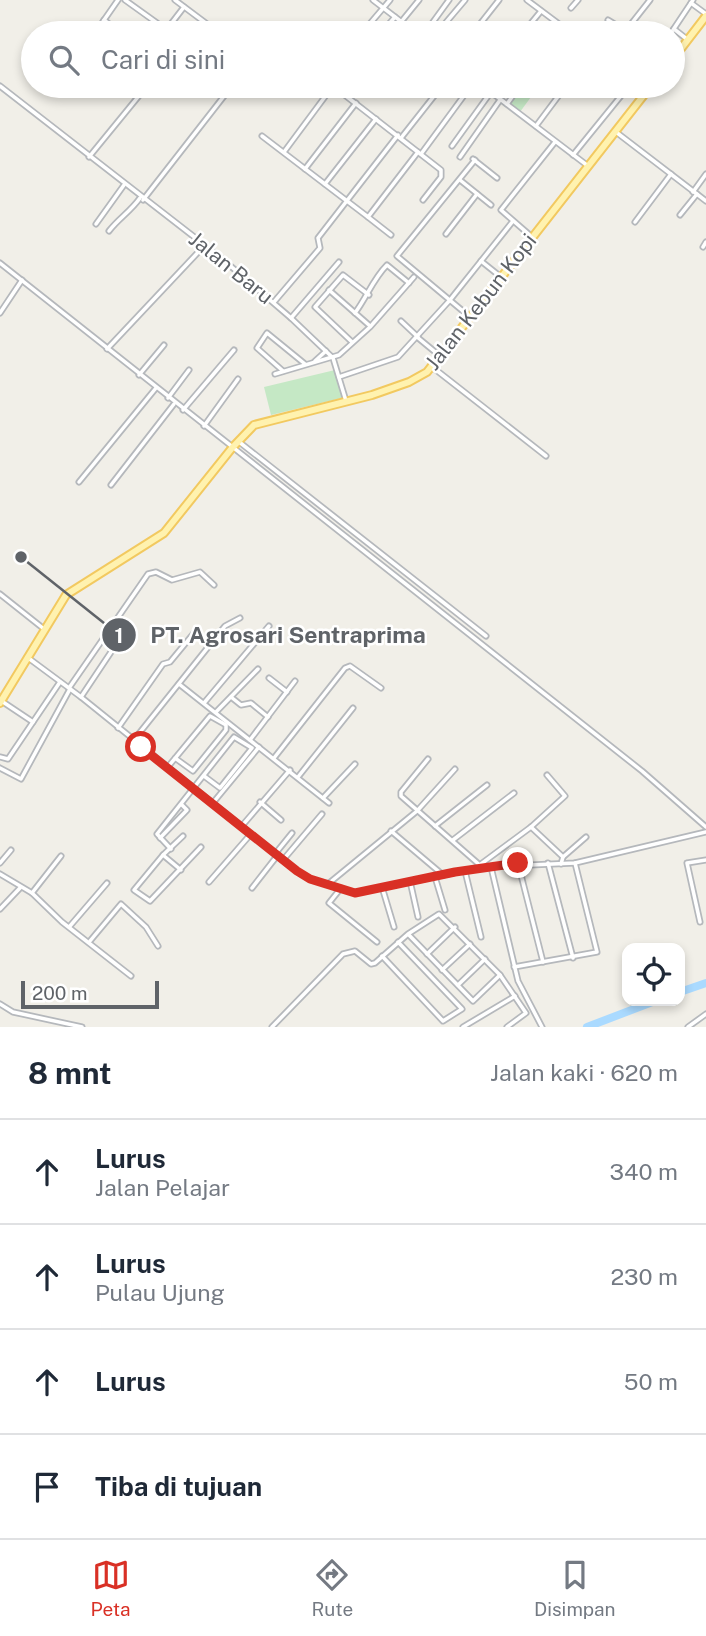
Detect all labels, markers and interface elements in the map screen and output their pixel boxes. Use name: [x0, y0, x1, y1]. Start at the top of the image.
search box: [21, 21, 685, 98]
icon: search: [45, 41, 83, 79]
text: Cari di sini: [101, 44, 225, 75]
street label: Jalan Baru: [184, 226, 278, 309]
street label: Jalan Kebun Kopi: [420, 229, 542, 375]
callout: PT. Agrosari Sentraprima: [102, 613, 440, 657]
text: PT. Agrosari Sentraprima: [150, 621, 426, 648]
text: 1: [115, 623, 124, 648]
route start: [125, 731, 156, 762]
route end: [502, 847, 533, 878]
map controls: [622, 943, 685, 1006]
button: locate: [622, 943, 685, 1006]
scale bar: [21, 978, 159, 1010]
text: 200 m: [32, 982, 88, 1004]
text: 8 mnt: [28, 1055, 112, 1091]
text: Jalan kaki · 620 m: [490, 1059, 678, 1086]
text: Lurus: [95, 1143, 166, 1174]
icon: ahead: [28, 1153, 66, 1191]
text: 340 m: [610, 1158, 678, 1185]
text: Jalan Pelajar: [95, 1174, 230, 1201]
text: Lurus: [95, 1248, 166, 1279]
icon: ahead: [28, 1258, 66, 1296]
text: 230 m: [610, 1263, 678, 1290]
text: Pulau Ujung: [95, 1279, 225, 1306]
icon: ahead: [28, 1363, 66, 1401]
text: Lurus: [95, 1366, 166, 1397]
text: 50 m: [624, 1368, 678, 1395]
icon: arrive: [28, 1468, 66, 1506]
text: Tiba di tujuan: [95, 1471, 262, 1502]
tab: Peta: [90, 1556, 131, 1620]
tab: Rute: [312, 1556, 353, 1620]
tab: Disimpan: [534, 1556, 616, 1620]

